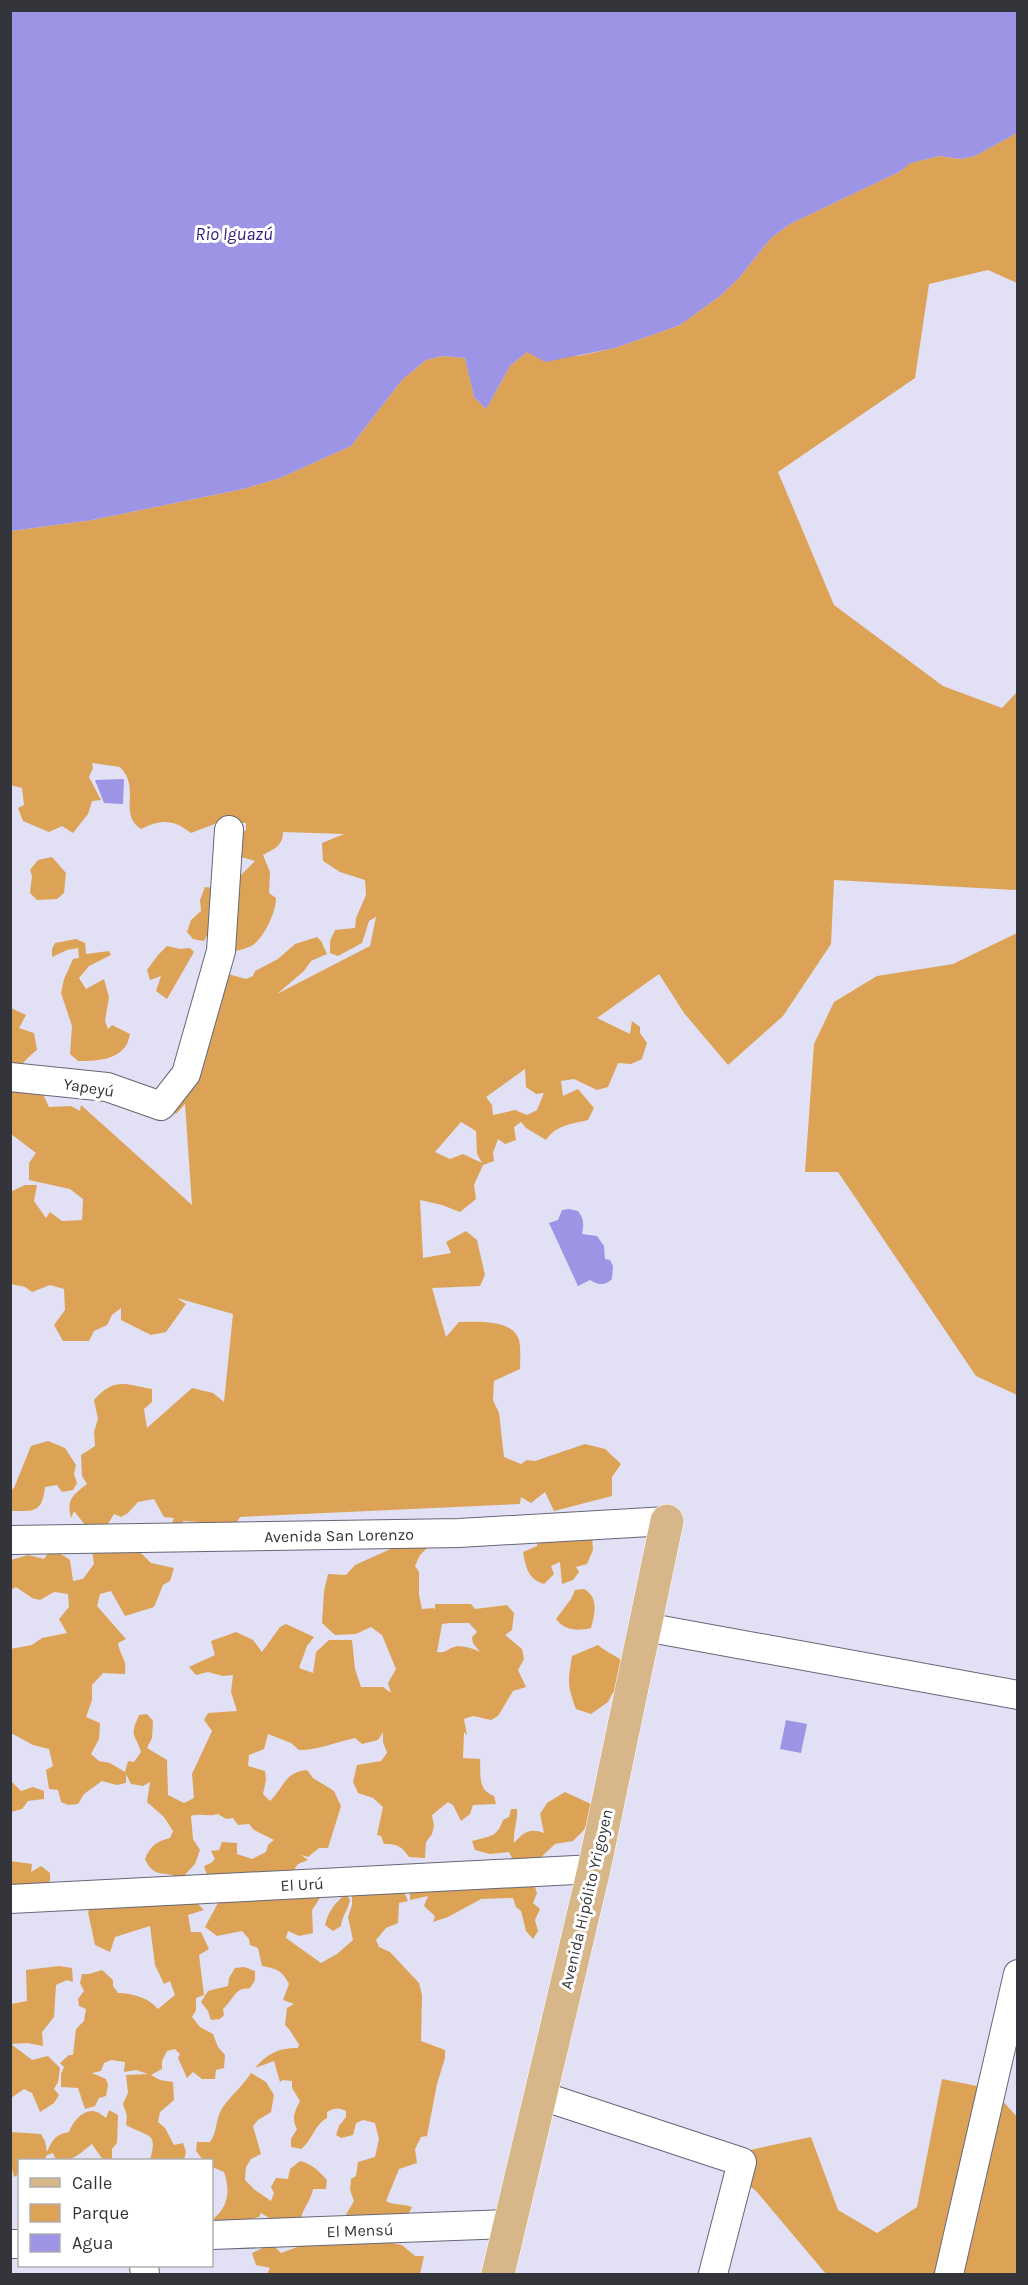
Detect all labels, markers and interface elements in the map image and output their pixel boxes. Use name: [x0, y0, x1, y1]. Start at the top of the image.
water label: Rio Iguazú: [195, 223, 273, 245]
street label: Yapeyú: [62, 1074, 116, 1101]
street label: Avenida San Lorenzo: [264, 1525, 414, 1546]
street label: Avenida Hipólito Yrigoyen: [556, 1807, 616, 1991]
street label: El Urú: [280, 1874, 324, 1895]
legend: [18, 2159, 213, 2267]
text: Calle: [72, 2172, 112, 2194]
text: Parque: [72, 2202, 129, 2224]
street label: El Mensú: [326, 2220, 394, 2241]
text: Agua: [72, 2232, 113, 2254]

